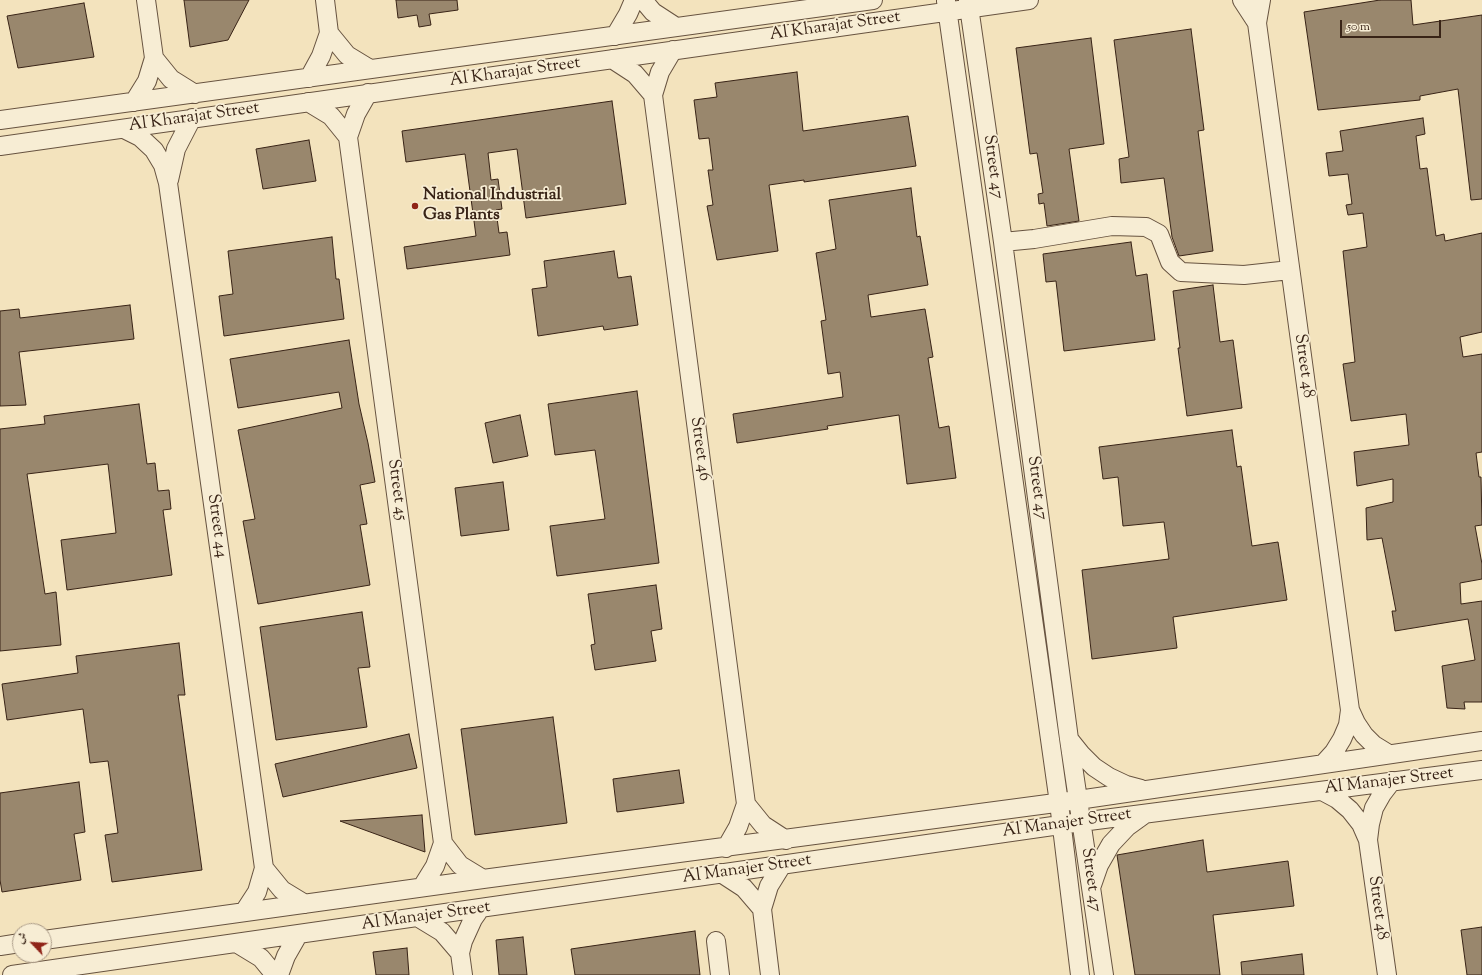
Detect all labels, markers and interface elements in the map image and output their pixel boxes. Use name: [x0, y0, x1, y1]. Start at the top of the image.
street label: Al Kharajat Street: [768, 8, 902, 46]
scale bar: [1342, 12, 1443, 38]
text: 50 m: [1347, 18, 1370, 36]
street label: Al Kharajat Street: [448, 54, 582, 92]
street label: Al Kharajat Street: [127, 99, 261, 137]
street label: Street 47: [977, 134, 1007, 200]
place label: National Industrial Gas Plants: [423, 186, 561, 226]
marker: National Industrial Gas Plants: [410, 201, 420, 211]
street label: Street 48: [1288, 333, 1318, 399]
street label: Street 46: [684, 416, 714, 482]
street label: Street 47: [1021, 455, 1051, 521]
street label: Street 45: [382, 458, 410, 522]
street label: Street 44: [201, 493, 231, 559]
street label: Al Manajer Street: [1323, 764, 1455, 800]
street label: Al Manajer Street: [1001, 805, 1133, 843]
street label: Street 47: [1075, 847, 1105, 913]
street label: Al Manajer Street: [681, 851, 813, 889]
street label: Street 48: [1362, 875, 1392, 941]
street label: Al Manajer Street: [360, 898, 492, 936]
north arrow: [12, 923, 52, 963]
text: ش: [12, 930, 32, 947]

